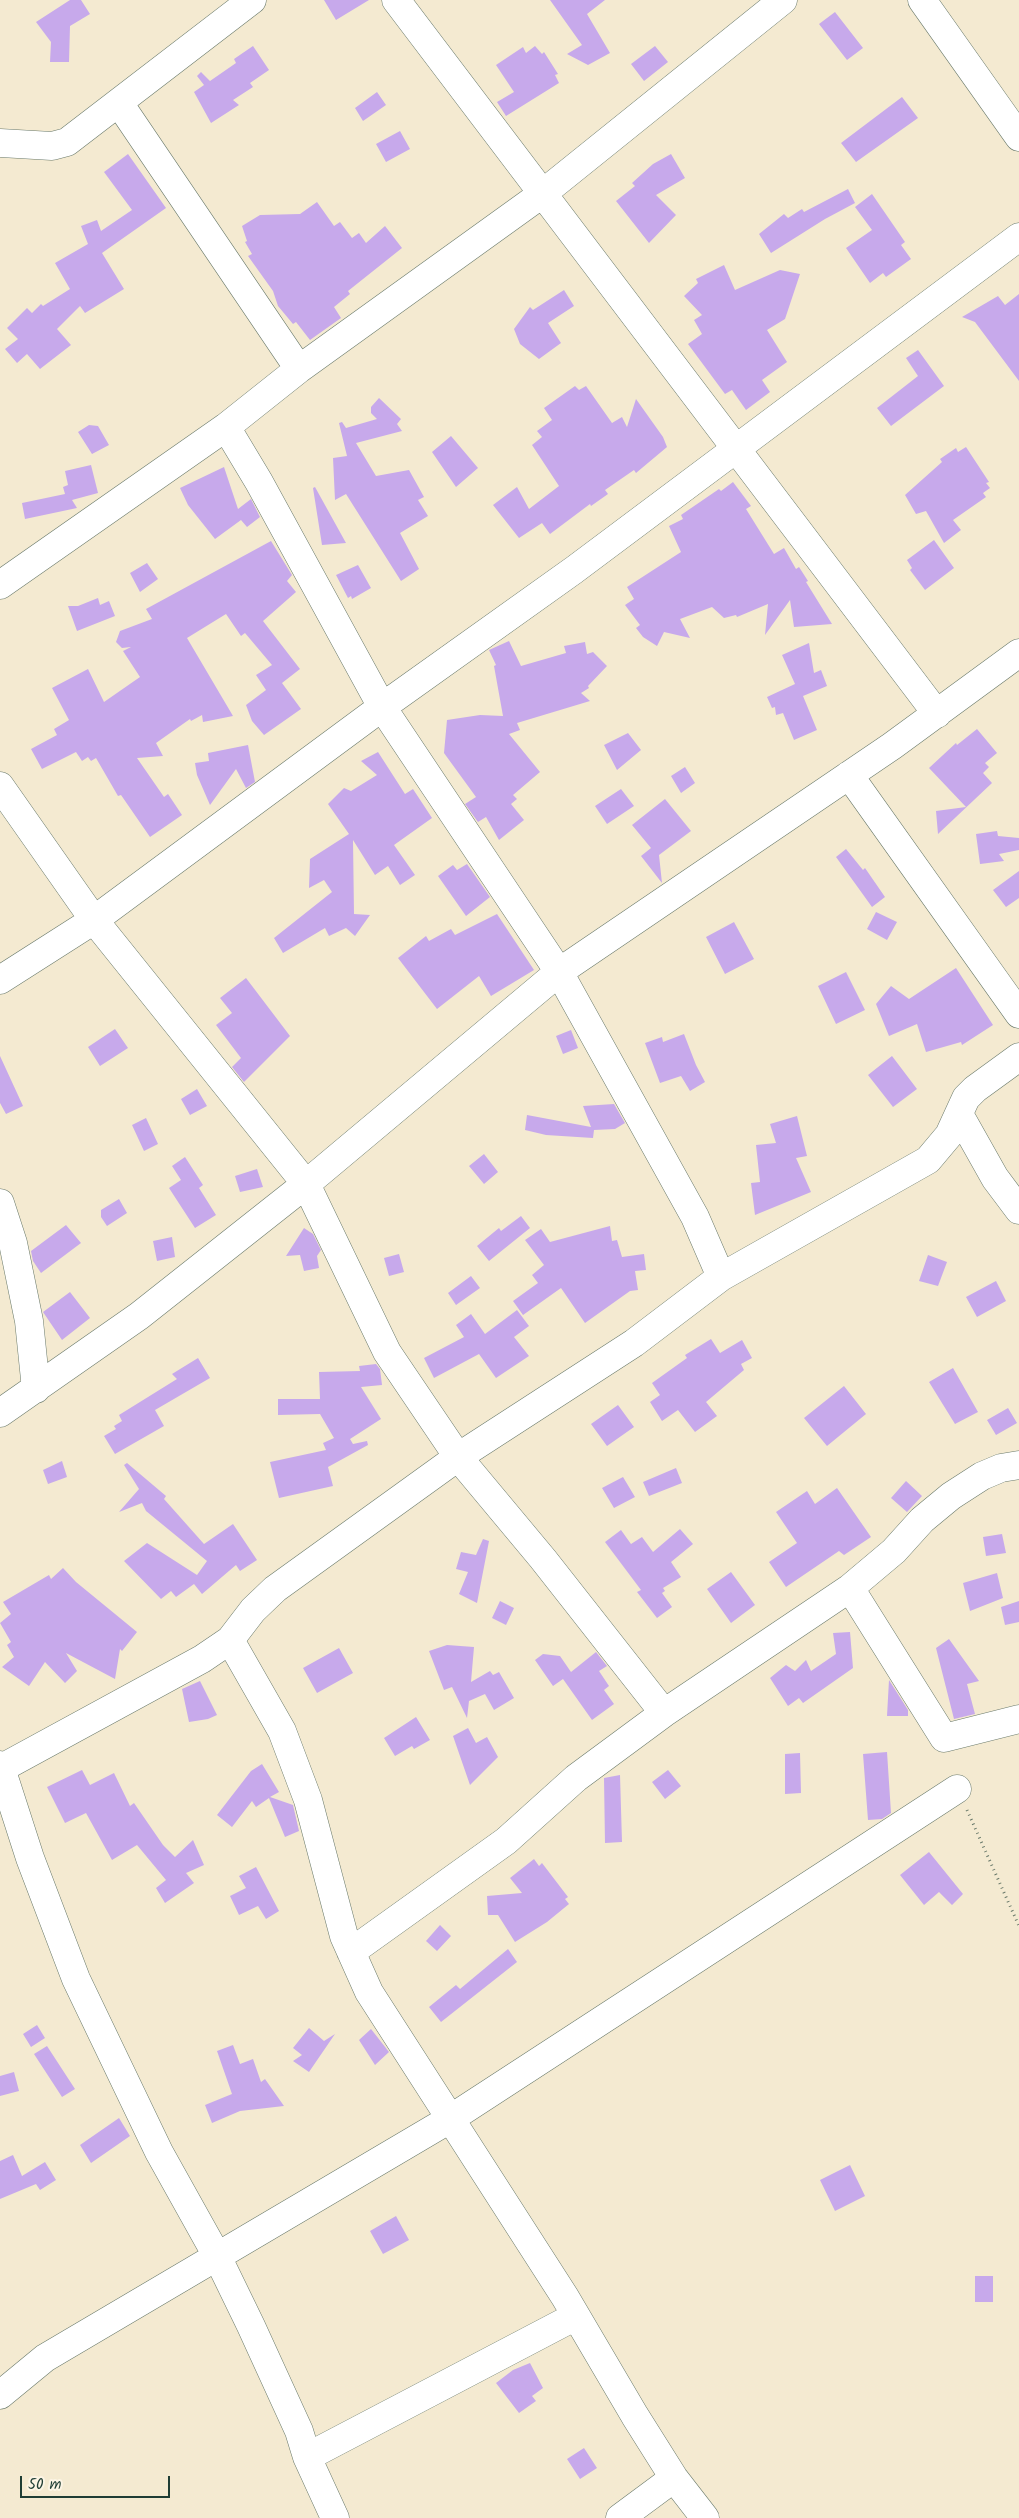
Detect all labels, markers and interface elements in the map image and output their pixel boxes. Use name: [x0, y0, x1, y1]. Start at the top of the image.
scale bar: [22, 2466, 172, 2498]
text: 50 m: [28, 2473, 62, 2497]

